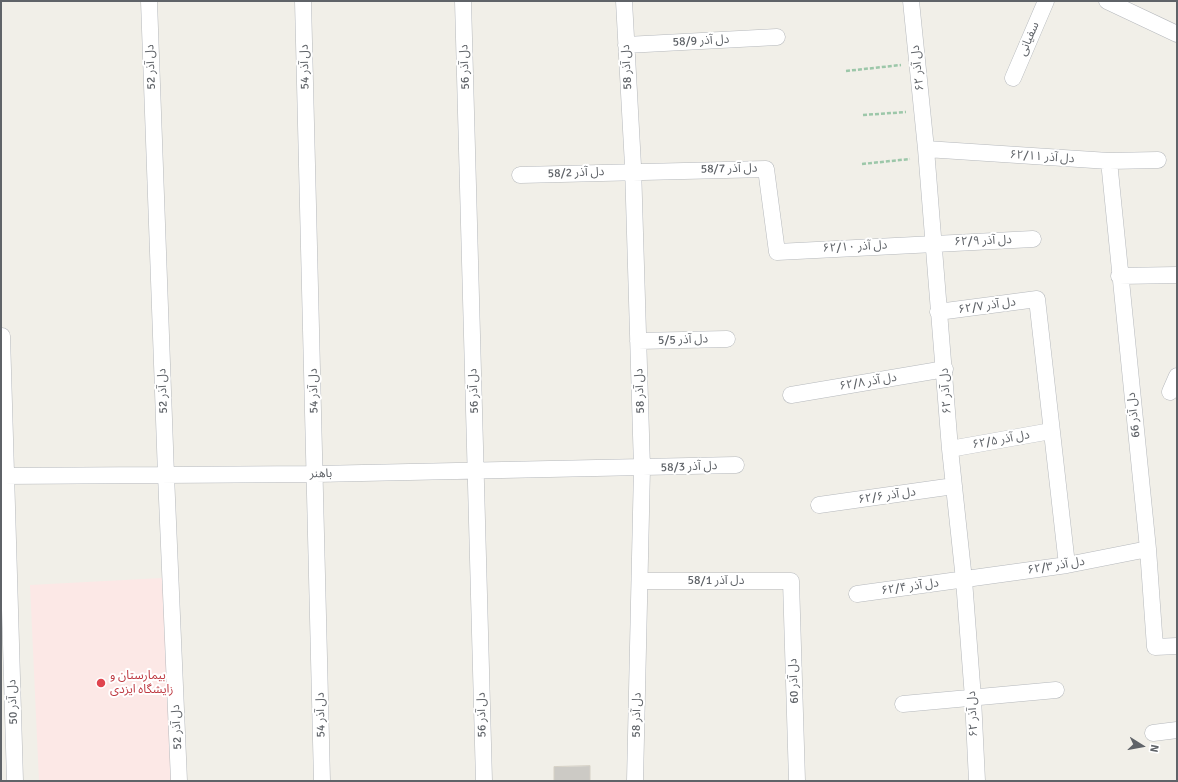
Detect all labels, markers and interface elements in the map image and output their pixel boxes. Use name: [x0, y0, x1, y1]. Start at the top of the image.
street label: سفیانی: [1015, 20, 1043, 58]
street label: دل آذر 58/9: [672, 32, 730, 50]
street label: دل آذر 52: [143, 44, 159, 90]
street label: دل آذر 54: [297, 44, 313, 90]
street label: دل آذر 56: [457, 44, 473, 90]
street label: دل آذر 58: [619, 44, 635, 90]
street label: دل آذر ۶۲: [908, 44, 928, 92]
street label: دل آذر ۶۲/۱۱: [1009, 148, 1075, 166]
street label: دل آذر 58/7: [700, 161, 758, 177]
street label: دل آذر 58/2: [547, 165, 605, 181]
street label: دل آذر ۶۲/۹: [954, 233, 1012, 249]
street label: دل آذر ۶۲/۱۰: [822, 238, 888, 256]
street label: دل آذر ۶۲/۷: [957, 295, 1017, 317]
street label: دل آذر 5/5: [658, 332, 708, 348]
street label: دل آذر 52: [155, 368, 171, 414]
street label: دل آذر 54: [306, 368, 322, 414]
street label: دل آذر 56: [466, 368, 482, 414]
street label: دل آذر 58: [632, 368, 648, 414]
street label: دل آذر ۶۲: [937, 368, 955, 414]
street label: دل آذر ۶۲/۸: [838, 370, 898, 394]
street label: دل آذر 66: [1124, 392, 1144, 438]
street label: دل آذر ۶۲/۵: [971, 428, 1031, 452]
street label: دل آذر 58/3: [660, 459, 718, 475]
street label: باهنر: [310, 467, 332, 481]
street label: دل آذر ۶۲/۶: [857, 485, 917, 507]
street label: دل آذر ۶۲/۳: [1026, 554, 1086, 578]
street label: دل آذر 58/1: [688, 574, 744, 588]
street label: دل آذر ۶۲/۴: [880, 576, 940, 598]
street label: دل آذر 60: [786, 658, 802, 704]
place label: بیمارستان و زایشگاه ایزدی: [110, 669, 174, 697]
marker: بیمارستان و زایشگاه ایزدی: [95, 677, 107, 689]
street label: دل آذر 50: [5, 679, 21, 725]
street label: دل آذر ۶۲: [965, 691, 981, 737]
street label: دل آذر 54: [313, 692, 329, 738]
street label: دل آذر 56: [474, 692, 490, 738]
street label: دل آذر 58: [629, 692, 645, 738]
street label: دل آذر 52: [169, 704, 185, 750]
north arrow: [1122, 726, 1162, 766]
text: N: [1147, 743, 1161, 753]

